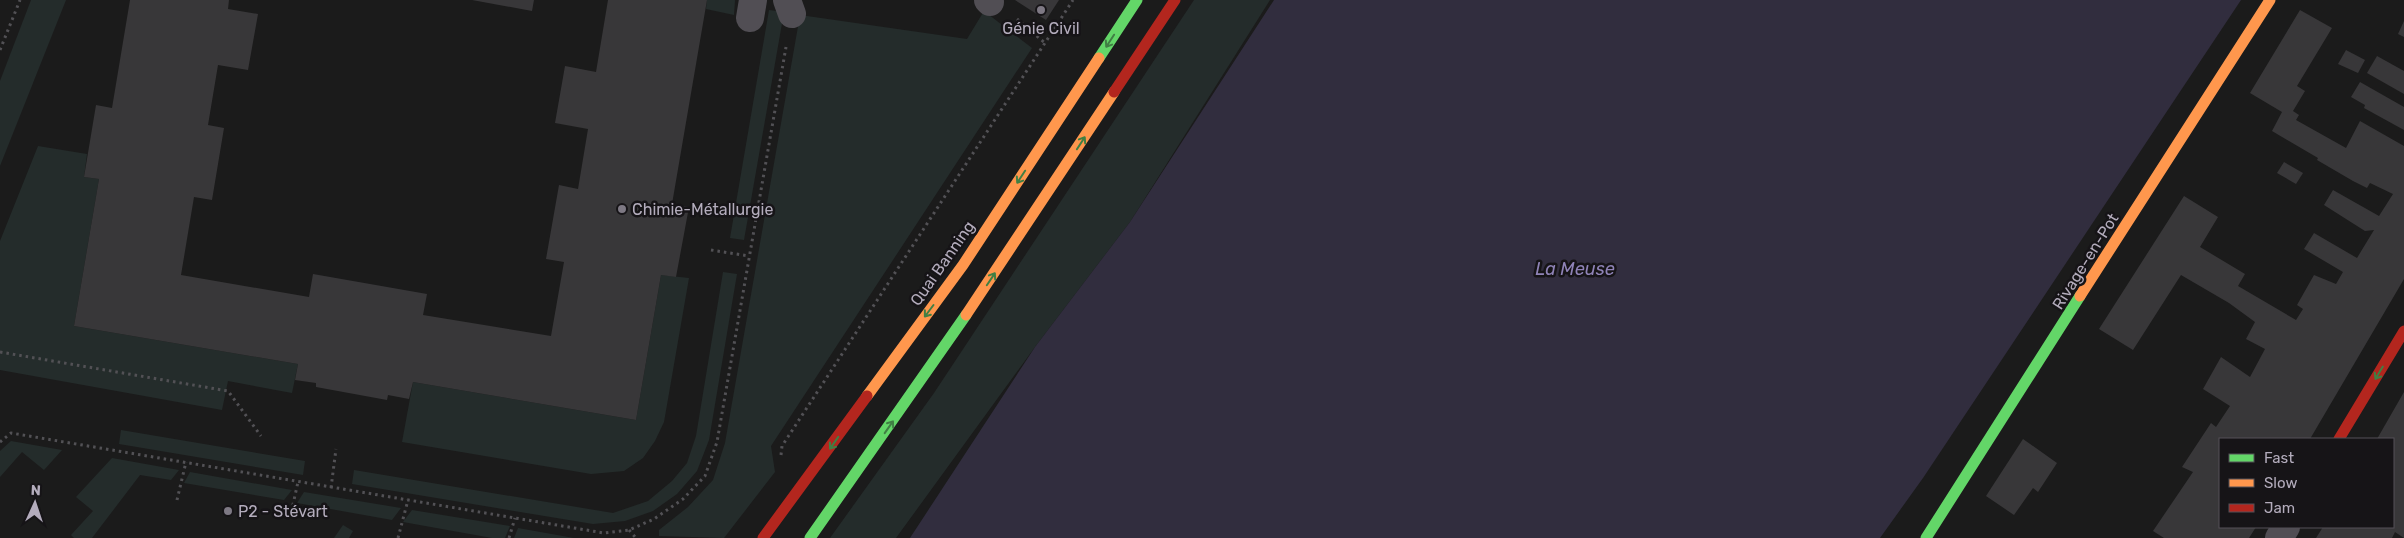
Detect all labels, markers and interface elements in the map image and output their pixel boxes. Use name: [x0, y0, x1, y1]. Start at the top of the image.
marker: Génie Civil: [1035, 4, 1047, 16]
place label: Génie Civil: [1002, 19, 1080, 38]
one-way arrow: [1105, 33, 1115, 47]
one-way arrow: [1076, 137, 1086, 151]
one-way arrow: [1016, 169, 1026, 183]
place label: Chimie-Métallurgie: [632, 200, 773, 219]
marker: Chimie-Métallurgie: [616, 203, 628, 215]
street label: Rivage-en-Pot: [2048, 210, 2123, 313]
street label: Quai Banning: [906, 217, 979, 309]
water label: La Meuse: [1535, 258, 1615, 280]
one-way arrow: [986, 272, 996, 286]
one-way arrow: [924, 304, 934, 318]
one-way arrow: [2373, 366, 2383, 380]
one-way arrow: [884, 420, 894, 434]
one-way arrow: [829, 436, 840, 449]
legend: [2219, 438, 2394, 528]
text: Fast: [2264, 449, 2294, 467]
text: Slow: [2264, 474, 2297, 492]
north arrow: [10, 478, 60, 528]
text: N: [30, 482, 41, 499]
text: Jam: [2264, 499, 2295, 517]
place label: P2 - Stévart: [238, 502, 328, 521]
marker: P2 - Stévart: [222, 505, 234, 517]

